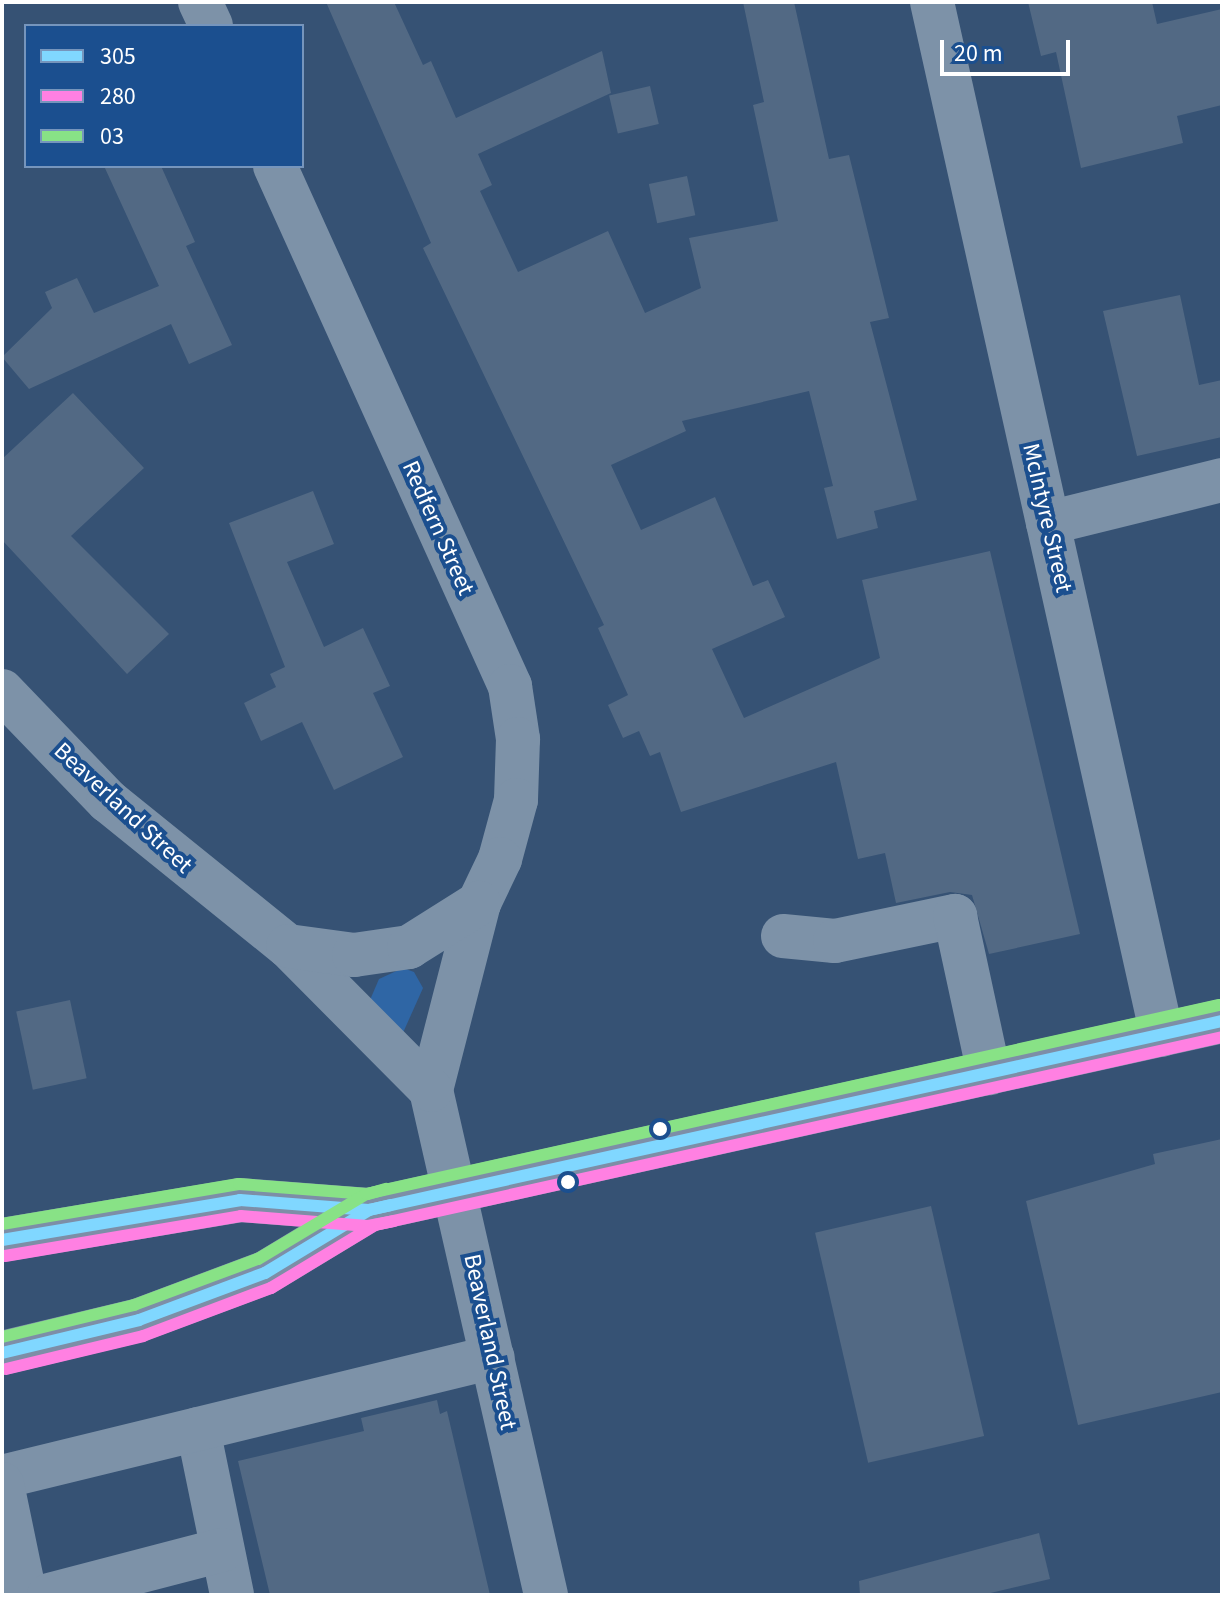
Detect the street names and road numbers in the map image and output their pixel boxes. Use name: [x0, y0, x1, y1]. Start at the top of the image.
street label: McIntyre Street: [1016, 441, 1078, 595]
street label: Redfern Street: [396, 457, 480, 599]
street label: Beaverland Street: [48, 737, 198, 879]
street label: Beaverland Street: [457, 1252, 523, 1432]

